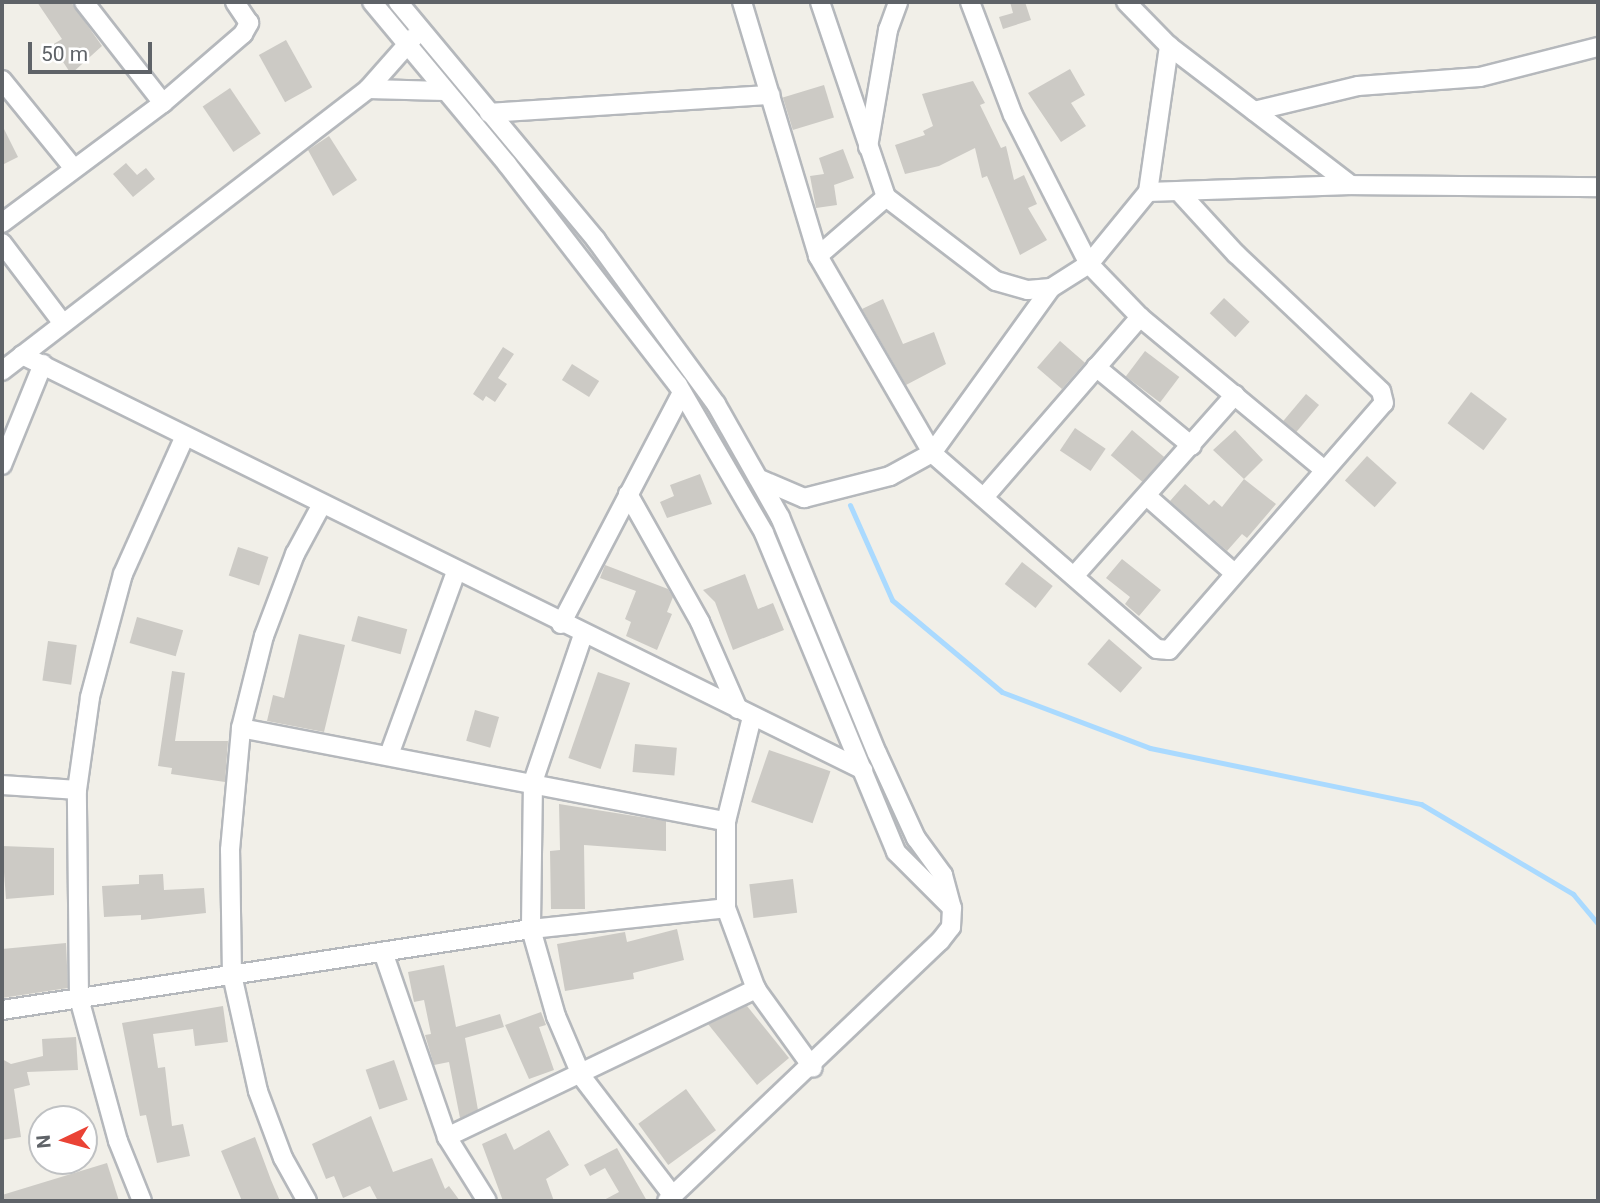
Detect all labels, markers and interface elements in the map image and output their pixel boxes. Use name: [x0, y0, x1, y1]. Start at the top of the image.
scale bar: [32, 28, 156, 72]
text: 50 m: [41, 42, 88, 66]
north arrow: [28, 1105, 98, 1175]
text: N: [32, 1134, 56, 1149]

